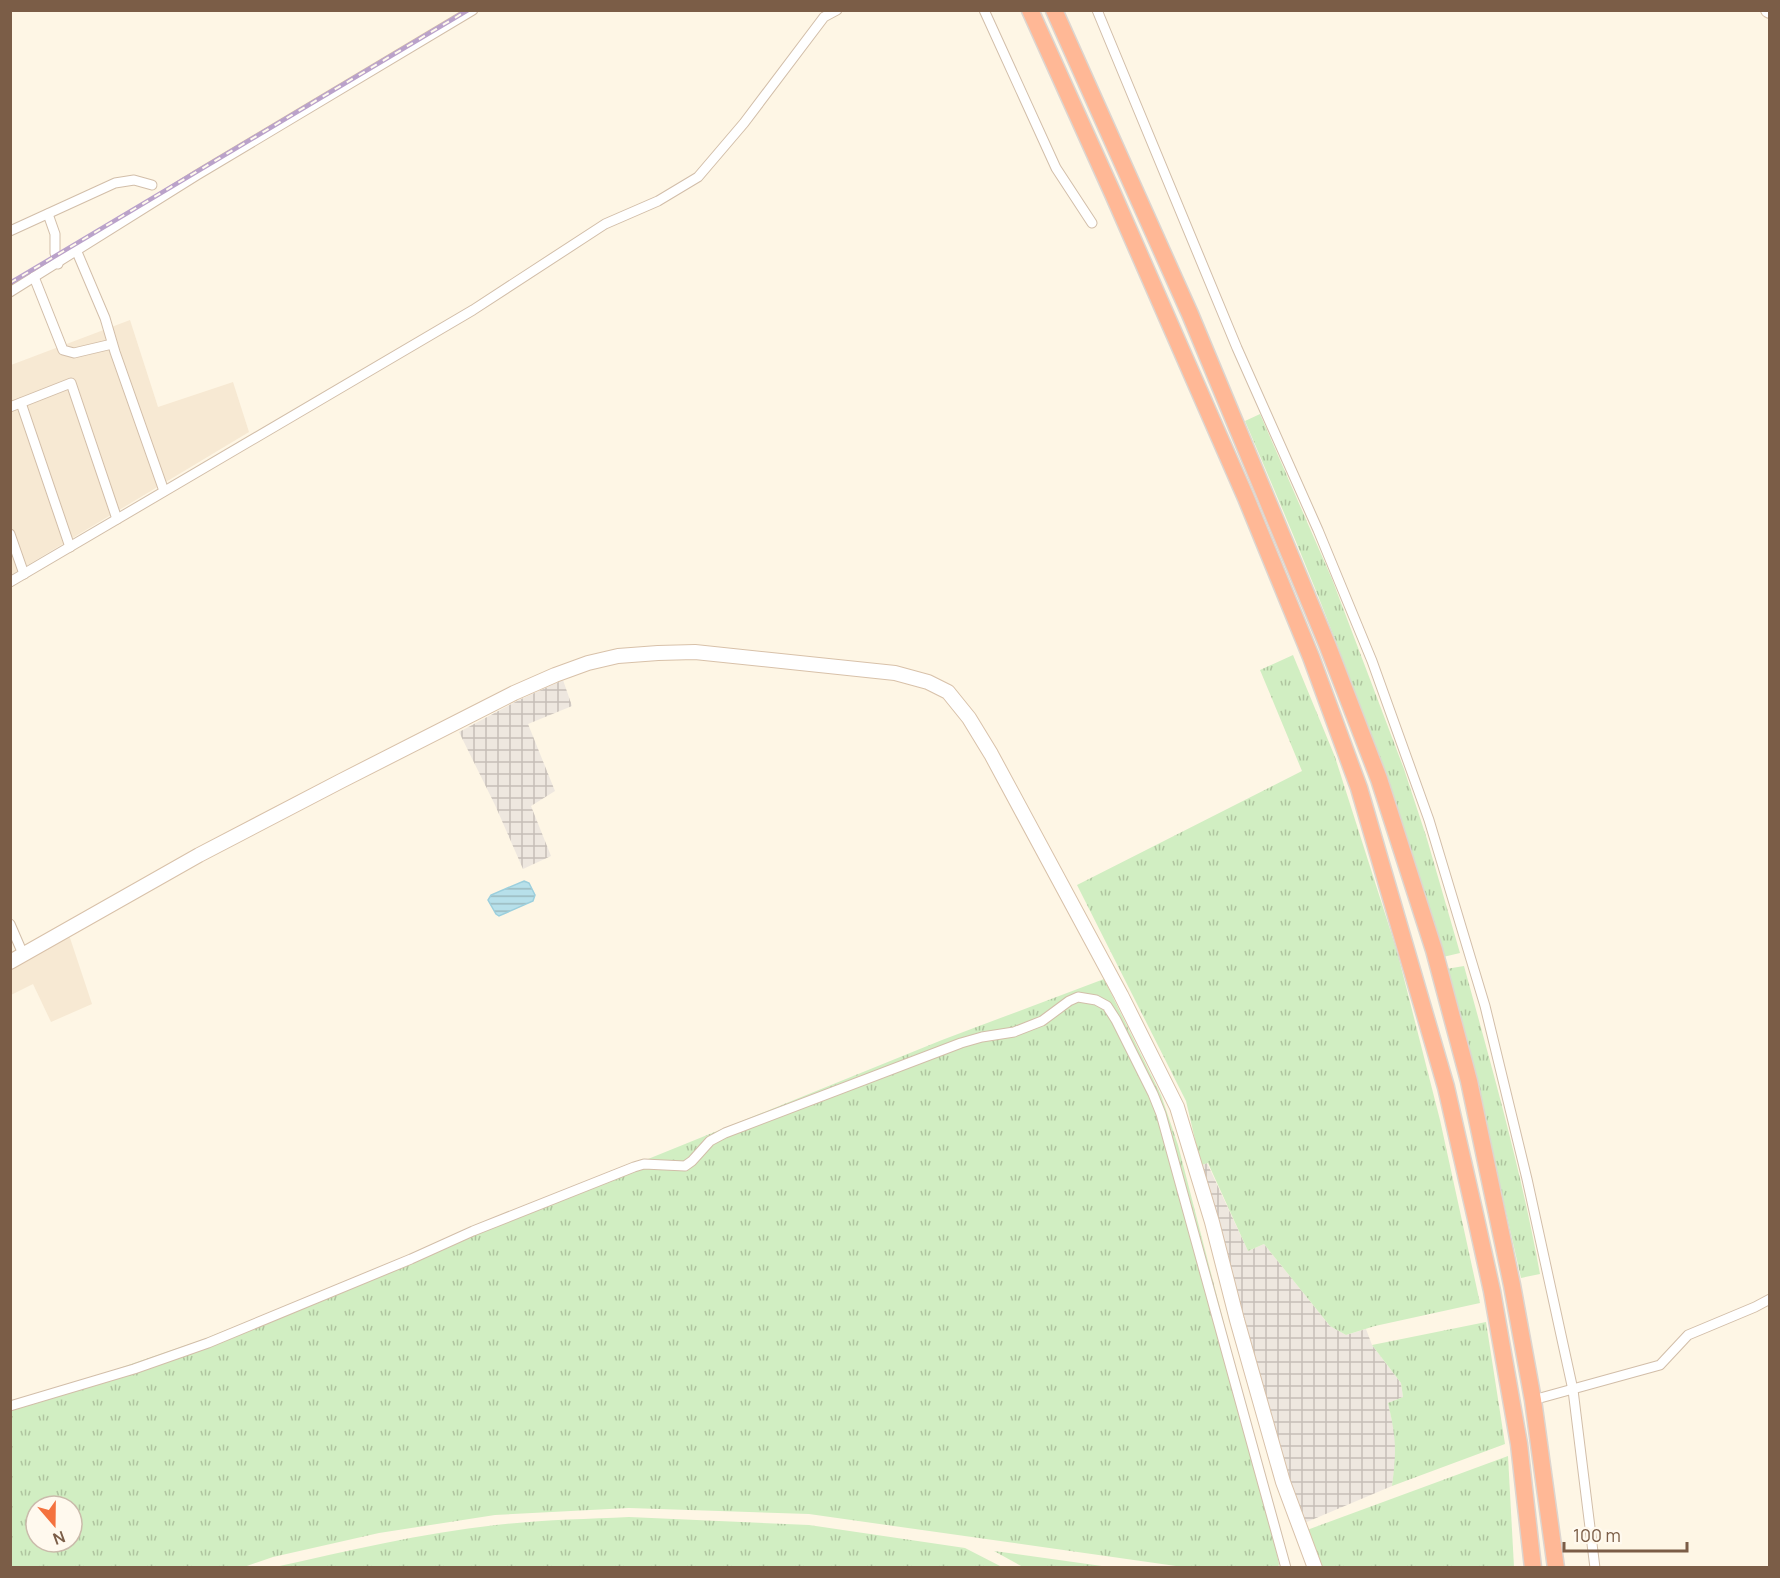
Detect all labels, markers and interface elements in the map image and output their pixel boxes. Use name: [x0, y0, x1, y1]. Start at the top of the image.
north arrow: [24, 1494, 84, 1554]
scale bar: [1564, 1515, 1687, 1553]
text: 100 m: [1573, 1523, 1621, 1547]
text: N: [50, 1526, 68, 1550]

